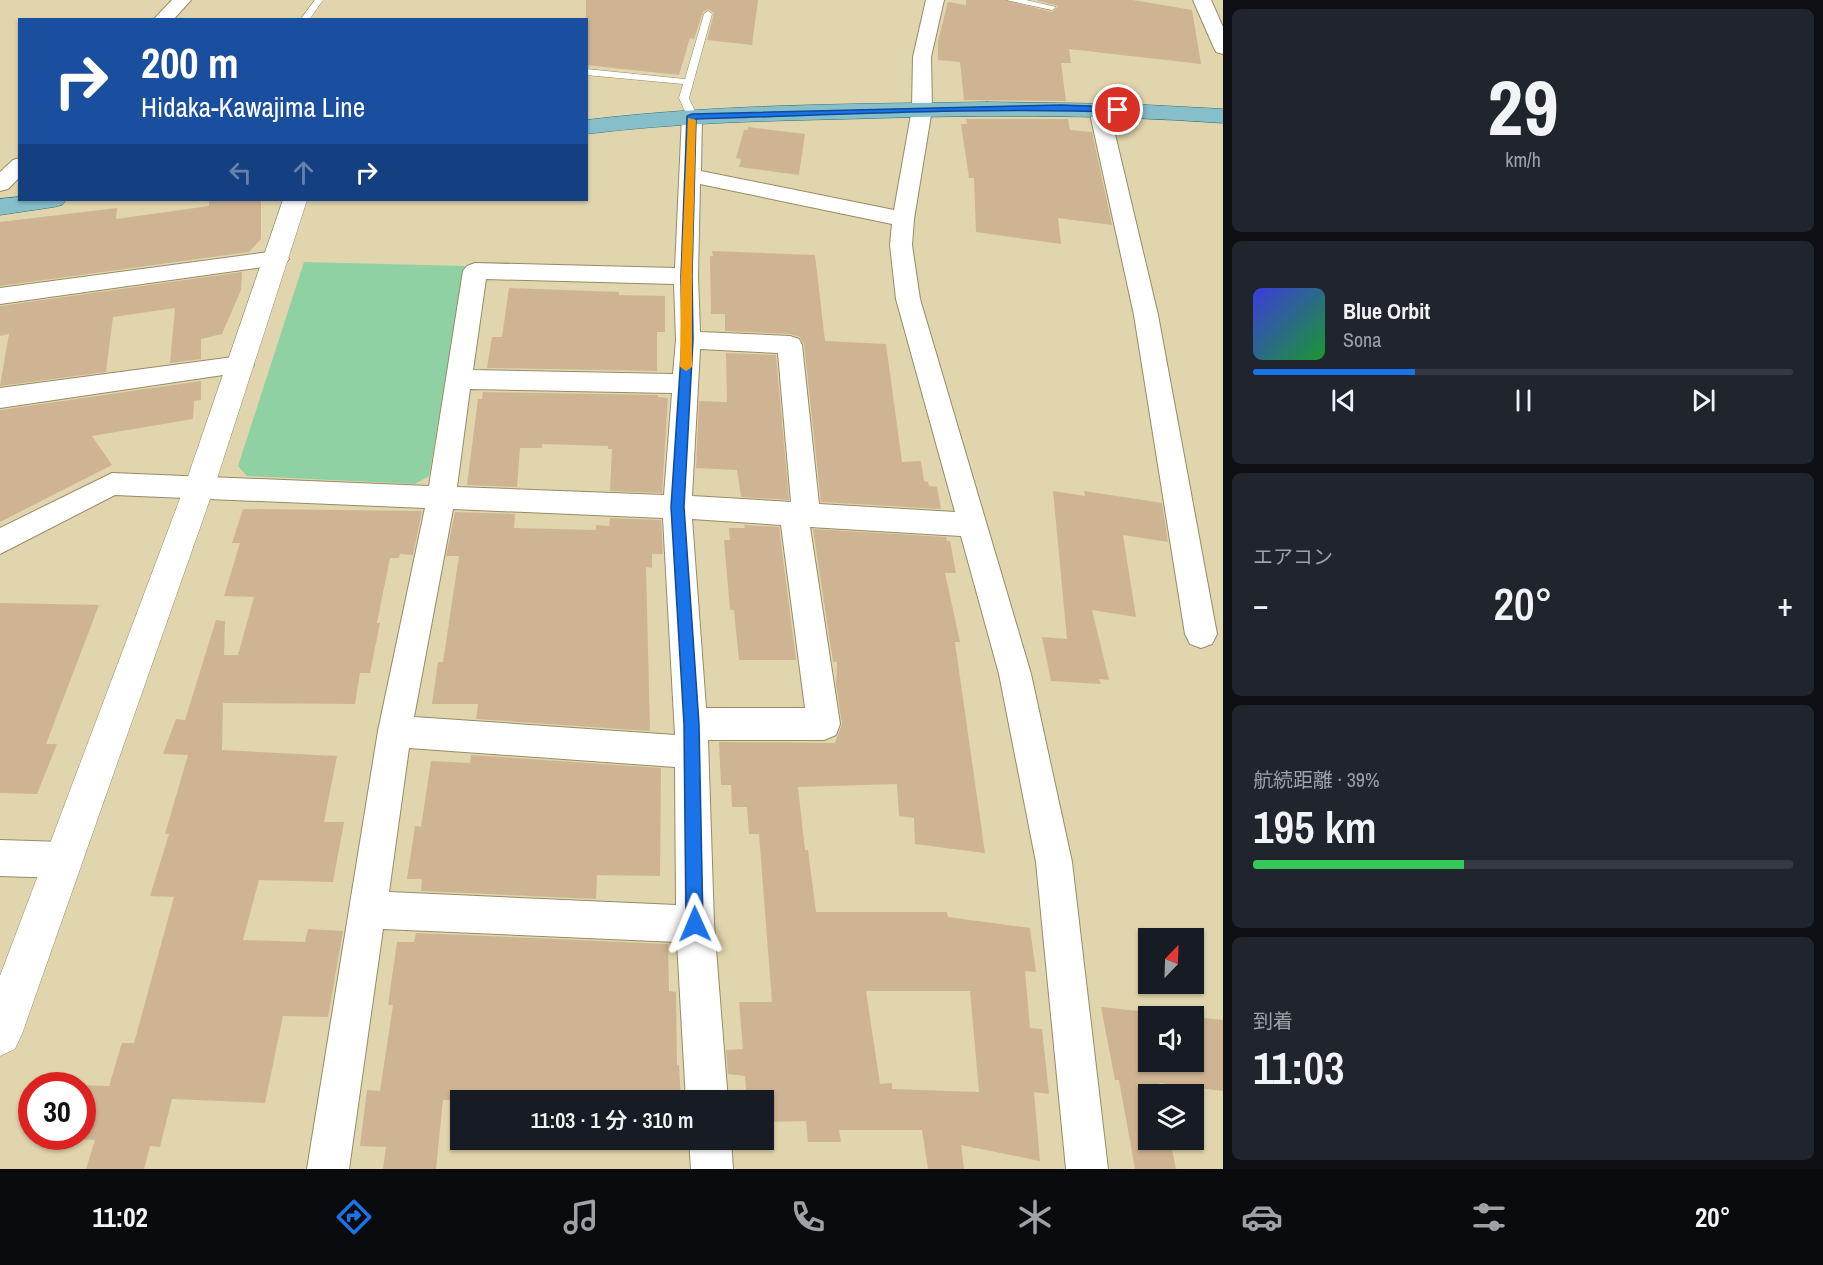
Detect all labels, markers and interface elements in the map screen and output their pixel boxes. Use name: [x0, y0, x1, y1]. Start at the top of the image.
text: 200 m: [141, 35, 239, 91]
icon: right: [42, 42, 120, 120]
text: 29: [1487, 54, 1559, 159]
pin: [1092, 84, 1143, 135]
text: Hidaka-Kawajima Line: [141, 89, 365, 125]
icon: arrive: [1101, 93, 1134, 126]
text: km/h: [1505, 146, 1541, 173]
icon: left: [224, 156, 257, 189]
icon: ahead: [287, 156, 320, 189]
icon: right: [350, 156, 383, 189]
text: Blue Orbit: [1343, 296, 1430, 326]
text: Sona: [1343, 326, 1381, 353]
icon: previous: [1327, 384, 1360, 417]
icon: pause: [1507, 384, 1540, 417]
icon: next: [1687, 384, 1720, 417]
text: エアコン: [1253, 543, 1333, 570]
text: 20°: [1493, 573, 1553, 634]
text: −: [1253, 582, 1269, 626]
text: +: [1777, 582, 1793, 626]
text: 航続距離 · 39%: [1253, 766, 1380, 793]
text: 195 km: [1253, 796, 1377, 857]
position arrow: [663, 892, 727, 956]
north arrow: [1138, 928, 1204, 994]
map controls: [1138, 928, 1204, 1150]
button: sound: [1138, 1006, 1204, 1072]
text: 到着: [1253, 1007, 1293, 1034]
text: 11:03: [1253, 1037, 1344, 1098]
speed limit sign: 30: [18, 1072, 96, 1150]
button: layers: [1138, 1084, 1204, 1150]
text: 11:03 · 1 分 · 310 m: [531, 1105, 693, 1135]
icon: directions: [333, 1196, 375, 1238]
icon: music: [560, 1196, 602, 1238]
icon: phone: [787, 1196, 829, 1238]
icon: climate: [1014, 1196, 1056, 1238]
icon: car: [1241, 1196, 1283, 1238]
icon: filters: [1468, 1196, 1510, 1238]
text: 11:02: [93, 1199, 148, 1235]
text: 20°: [1695, 1199, 1730, 1235]

